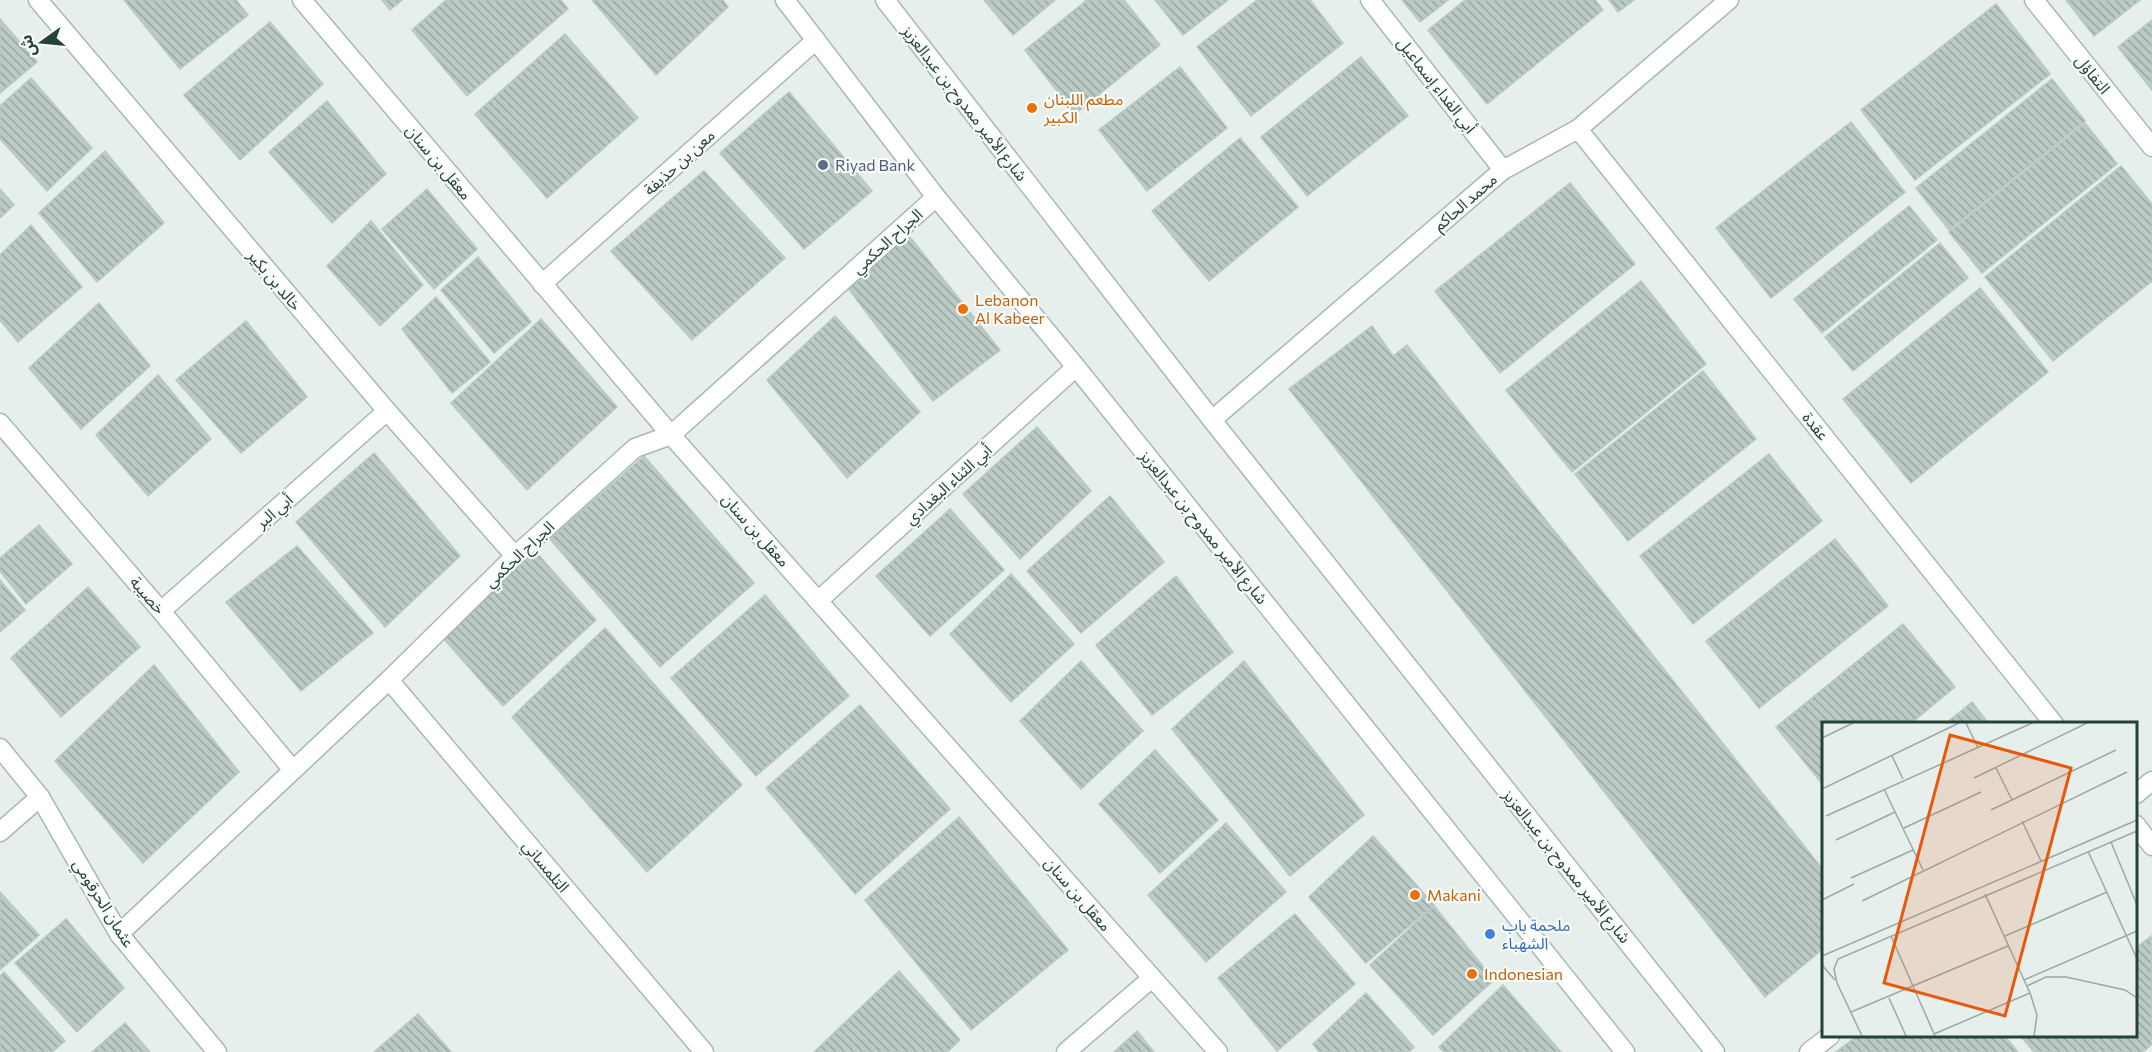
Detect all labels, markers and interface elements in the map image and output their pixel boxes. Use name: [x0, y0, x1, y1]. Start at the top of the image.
north arrow: [12, 12, 72, 72]
street label: شارع الأمير ممدوح بن عبدالعزيز: [895, 20, 1032, 187]
text: ش: [15, 33, 40, 59]
street label: أبي الفداء إسماعيل: [1391, 33, 1481, 139]
street label: التفاؤل: [2070, 50, 2115, 98]
place label: مطعم اللبنان الكبير: [1043, 89, 1124, 127]
marker: مطعم اللبنان الكبير: [1025, 101, 1039, 115]
street label: معقل بن سنان: [402, 120, 476, 204]
street label: معن بن حذيفة: [639, 125, 719, 199]
place label: Riyad Bank: [835, 155, 915, 174]
marker: Riyad Bank: [816, 158, 830, 172]
street label: محمد الحاكم: [1429, 169, 1503, 237]
street label: الجراح الحكمي: [847, 204, 929, 280]
street label: خالد بن بكير: [243, 245, 306, 315]
place label: Lebanon Al Kabeer: [975, 290, 1046, 327]
marker: Lebanon Al Kabeer: [956, 302, 970, 316]
street label: عقدة: [1799, 408, 1834, 444]
street label: أبي الثناء البغدادي: [900, 440, 998, 530]
street label: شارع الأمير ممدوح بن عبدالعزيز: [1133, 445, 1272, 610]
street label: أبي البر: [251, 489, 298, 535]
street label: معقل بن سنان: [718, 489, 794, 571]
street label: الجراح الحكمي: [480, 517, 560, 594]
street label: خصيبة: [127, 572, 170, 618]
inset map: [1822, 722, 2137, 1037]
street label: شارع الأمير ممدوح بن عبدالعزيز: [1496, 784, 1635, 949]
street label: التلمساني: [516, 836, 574, 898]
street label: معقل بن سنان: [1040, 853, 1116, 935]
street label: عثمان الحرقومي: [67, 855, 139, 952]
place label: Makani: [1427, 885, 1481, 904]
marker: Makani: [1408, 888, 1422, 902]
place label: ملحمة باب الشهباء: [1502, 915, 1570, 953]
marker: ملحمة باب الشهباء: [1483, 927, 1497, 941]
place label: Indonesian: [1484, 964, 1563, 983]
marker: Indonesian: [1465, 967, 1479, 981]

